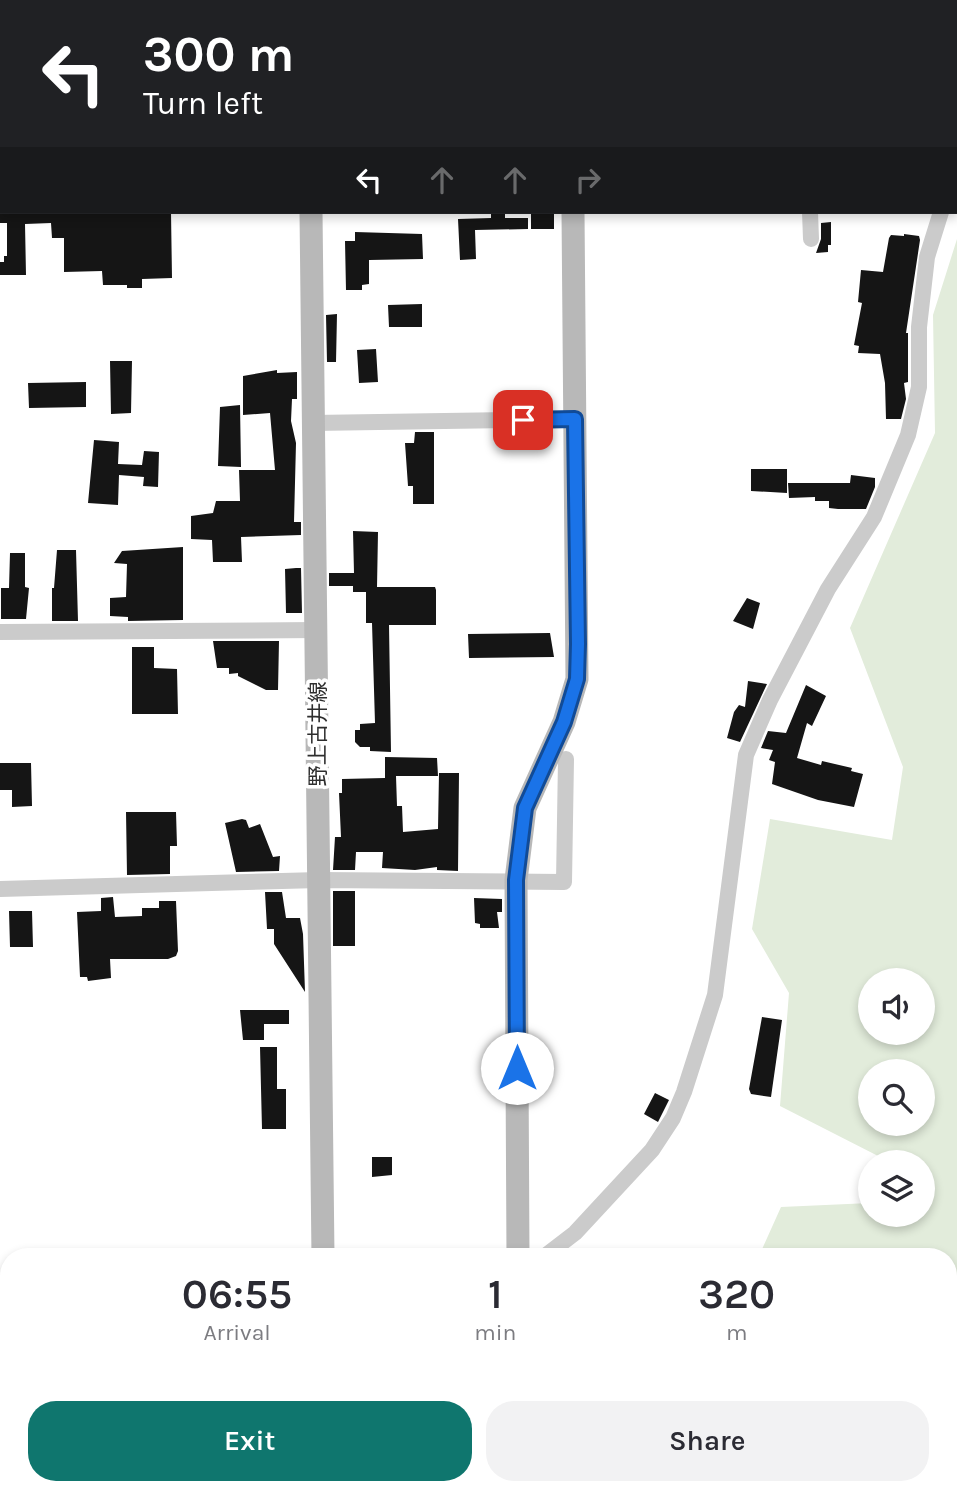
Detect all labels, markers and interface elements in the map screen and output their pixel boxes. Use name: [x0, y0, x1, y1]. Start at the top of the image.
text: 300 m: [143, 26, 294, 83]
icon: left: [28, 28, 119, 119]
text: Turn left: [143, 85, 263, 122]
icon: left: [350, 161, 388, 199]
icon: ahead: [423, 161, 461, 199]
icon: ahead: [496, 161, 534, 199]
icon: right: [569, 161, 607, 199]
pin: [493, 390, 553, 450]
icon: arrive: [504, 401, 542, 439]
street label: 野上古井線: [306, 682, 330, 787]
map controls: [858, 968, 935, 1227]
button: sound: [858, 968, 935, 1045]
position arrow: [480, 1031, 554, 1105]
button: search: [858, 1059, 935, 1136]
button: layers: [858, 1150, 935, 1227]
text: 06:55: [182, 1269, 292, 1319]
text: 1: [488, 1269, 503, 1319]
text: 320: [698, 1269, 775, 1319]
text: Arrival: [203, 1319, 271, 1346]
text: min: [474, 1319, 516, 1346]
text: m: [726, 1319, 747, 1346]
button: Exit: [28, 1401, 472, 1481]
button: Share: [486, 1401, 929, 1481]

